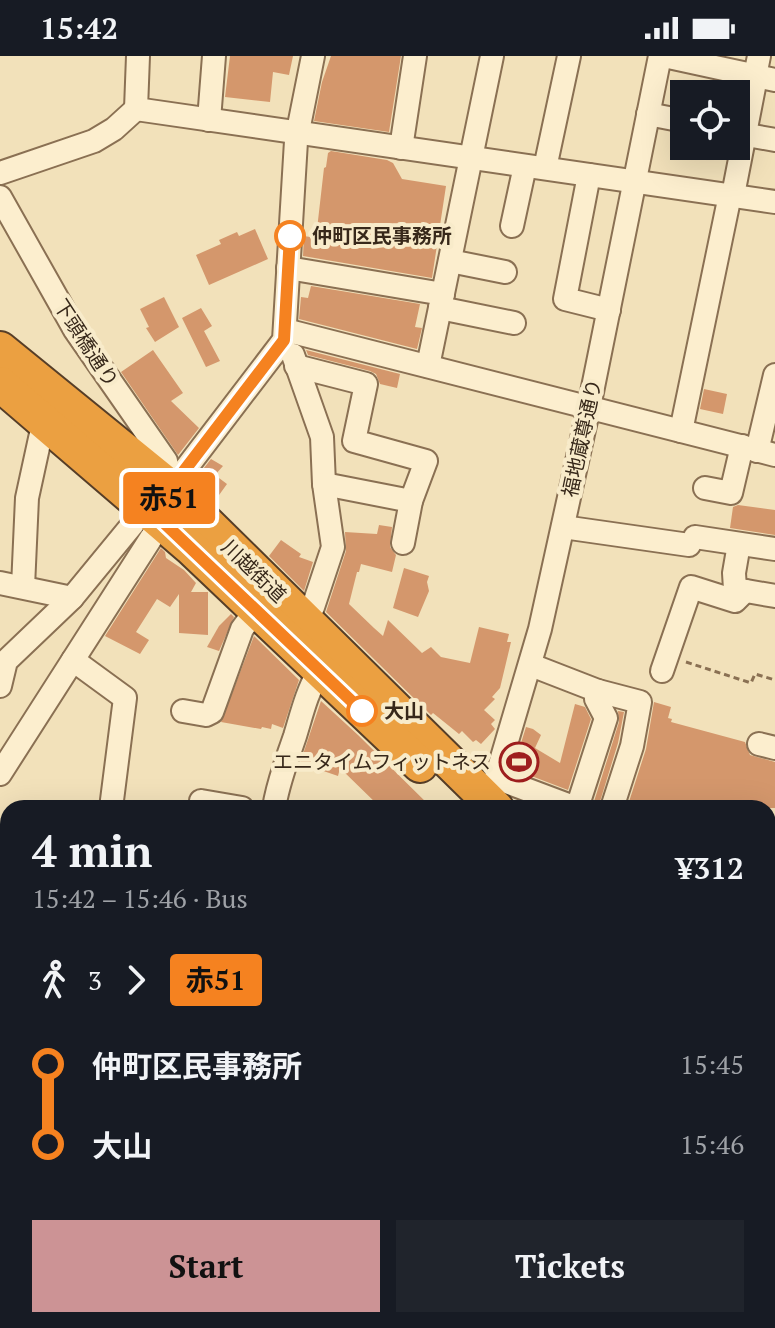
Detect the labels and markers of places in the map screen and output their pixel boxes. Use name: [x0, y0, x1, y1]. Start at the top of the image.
marker: 仲町区民事務所: [275, 221, 305, 251]
place label: 仲町区民事務所: [312, 222, 452, 249]
marker: 大山: [347, 696, 377, 726]
place label: 大山: [384, 697, 424, 724]
sports icon: エニタイムフィットネス: [498, 741, 540, 783]
place label: エニタイムフィットネス: [273, 748, 491, 775]

